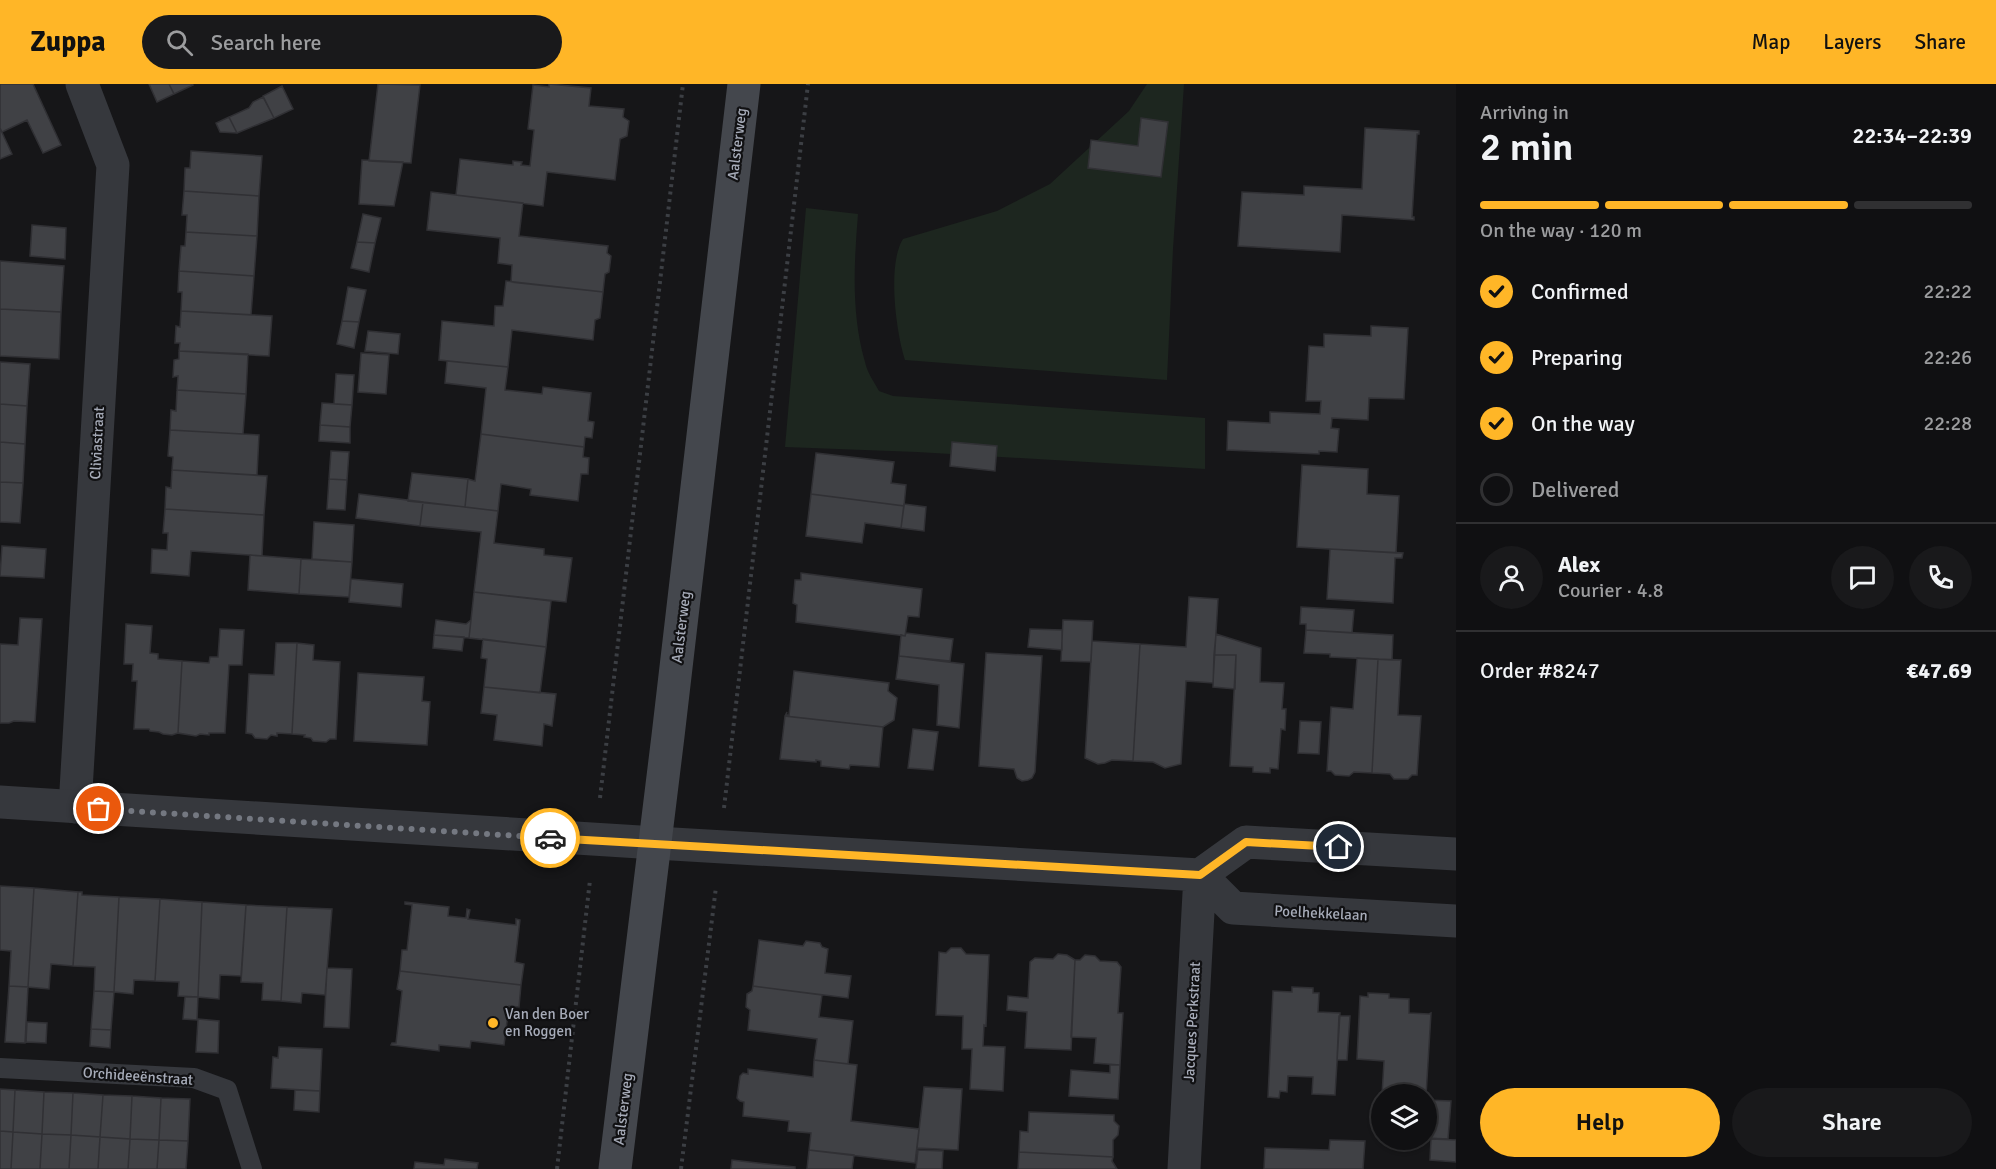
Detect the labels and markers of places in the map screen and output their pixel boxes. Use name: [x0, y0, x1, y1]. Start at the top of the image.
pin: [73, 783, 124, 834]
pin: [1313, 821, 1364, 872]
place label: Van den Boer en Roggen: [505, 1005, 589, 1040]
marker: Van den Boer en Roggen: [486, 1016, 500, 1030]

